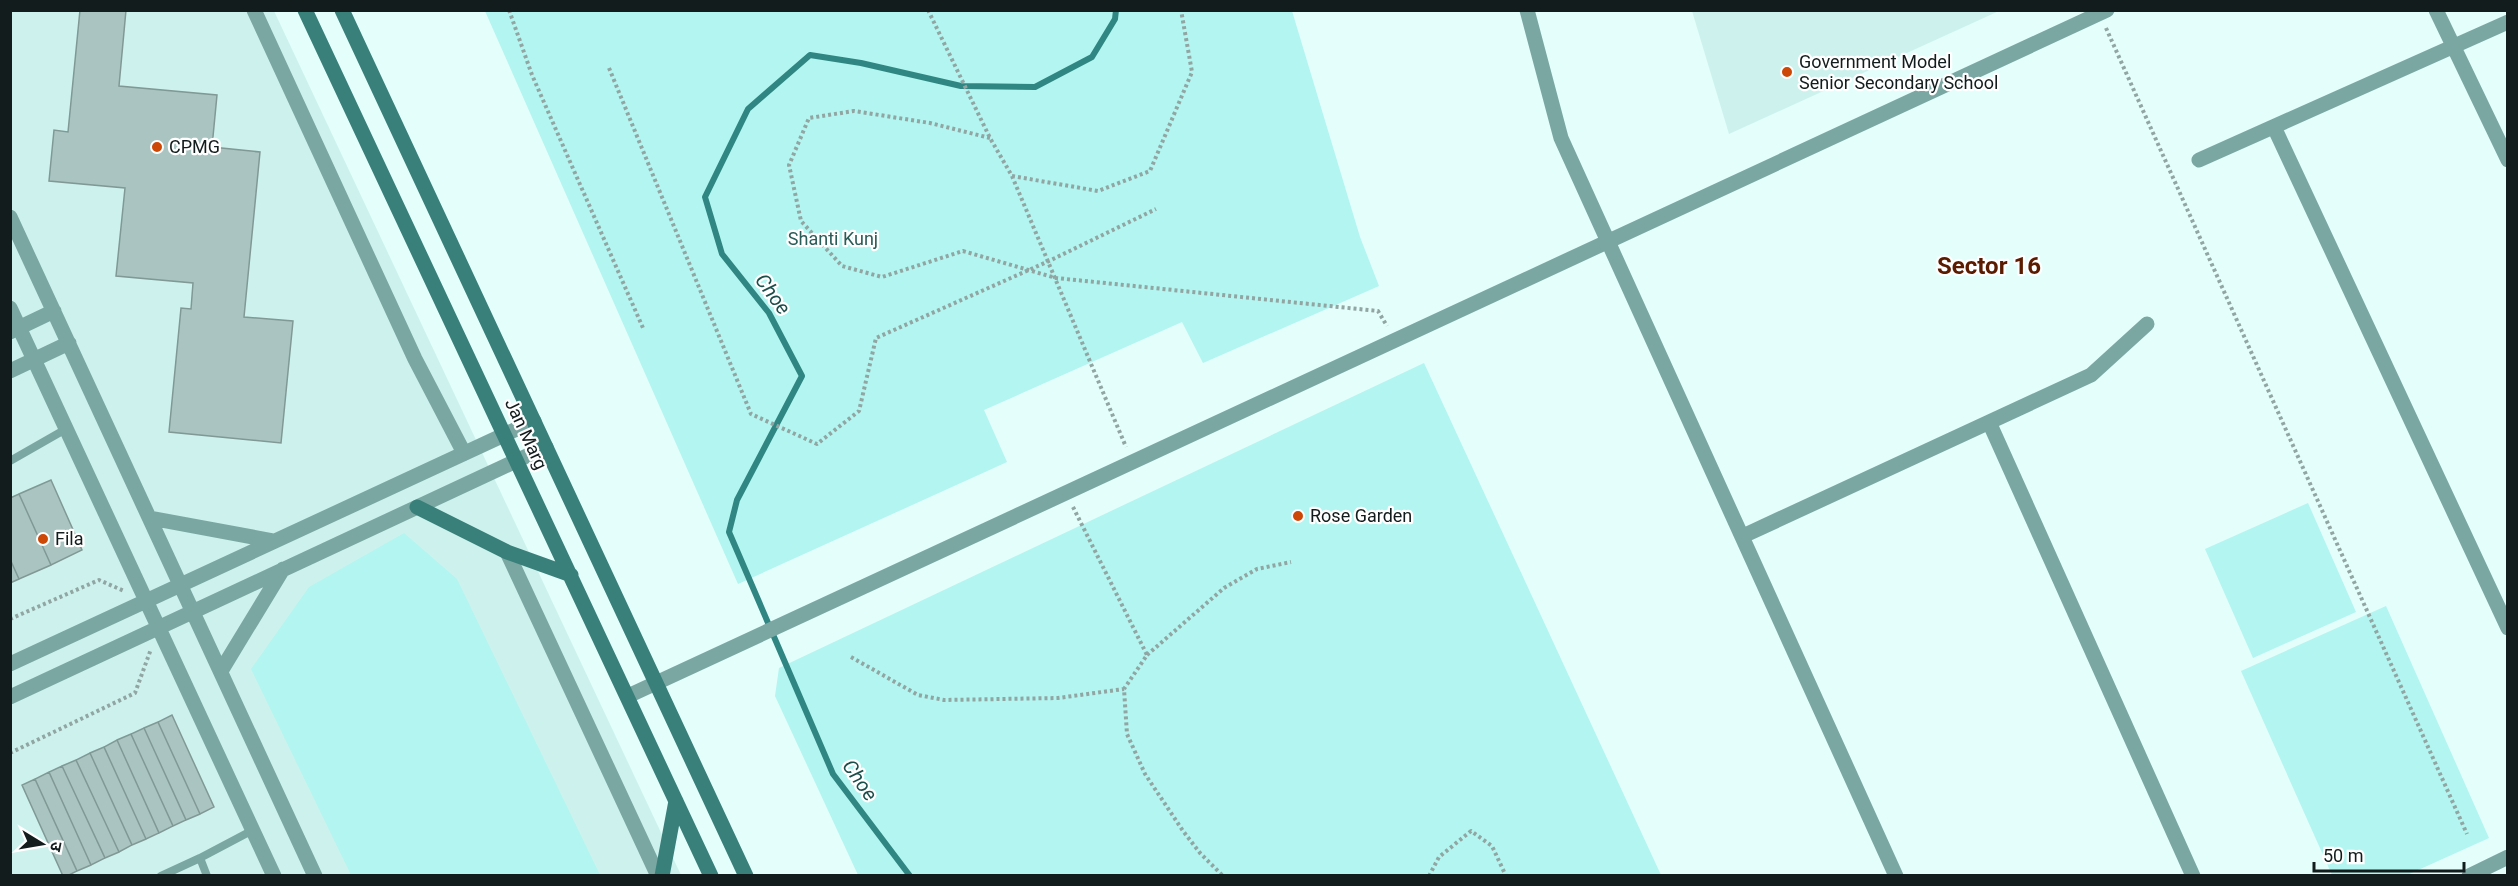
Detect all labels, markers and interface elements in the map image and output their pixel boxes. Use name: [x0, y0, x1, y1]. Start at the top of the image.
place label: Government Model Senior Secondary School: [1799, 51, 1998, 93]
marker: Government Model Senior Secondary School: [1780, 65, 1794, 79]
place label: CPMG: [169, 136, 220, 157]
marker: CPMG: [150, 140, 164, 154]
park label: Shanti Kunj: [788, 228, 878, 249]
district label: Sector 16: [1937, 252, 2041, 280]
water label: Choe: [750, 269, 796, 319]
street label: Jan Marg: [501, 395, 552, 473]
place label: Rose Garden: [1310, 505, 1412, 526]
marker: Rose Garden: [1291, 509, 1305, 523]
place label: Fila: [55, 528, 84, 549]
marker: Fila: [36, 532, 50, 546]
water label: Choe: [837, 755, 883, 805]
north arrow: [12, 814, 72, 874]
scale bar: [2314, 835, 2464, 873]
text: उ: [46, 840, 66, 854]
text: 50 m: [2323, 845, 2363, 866]

